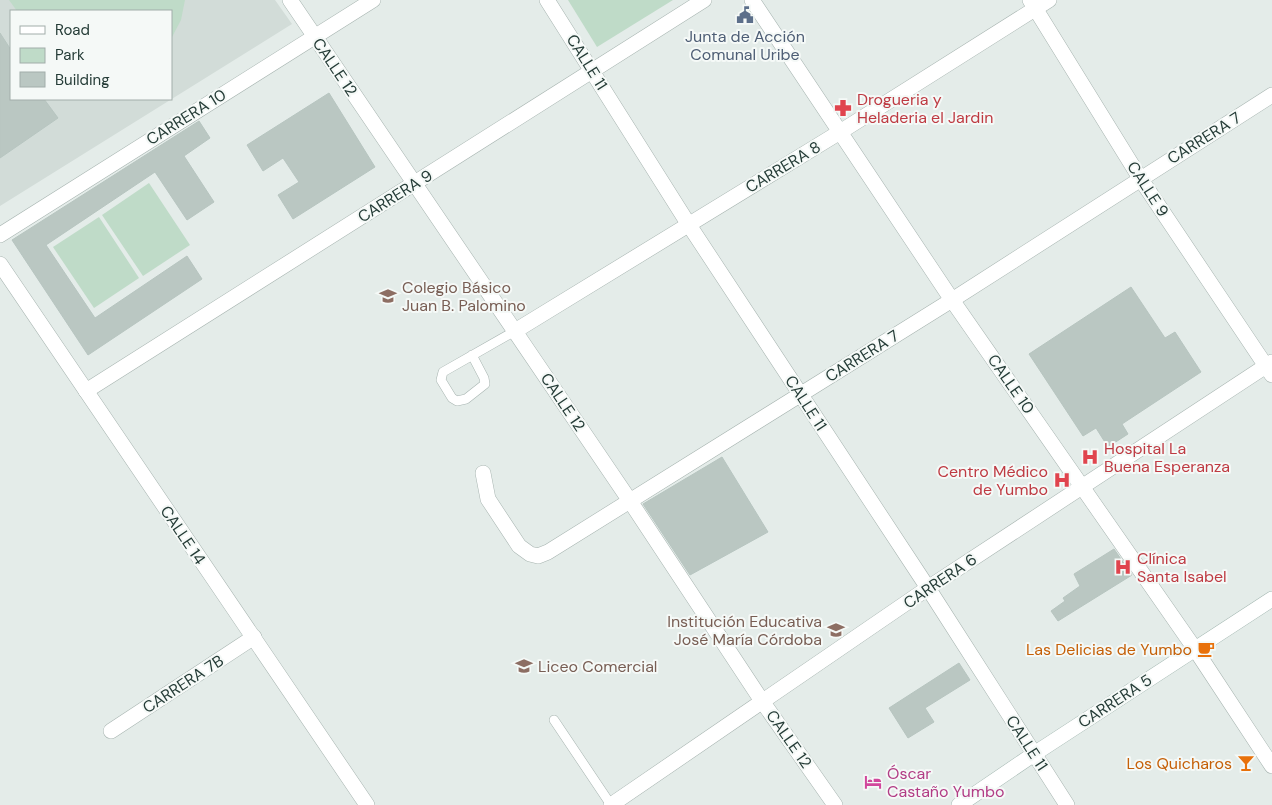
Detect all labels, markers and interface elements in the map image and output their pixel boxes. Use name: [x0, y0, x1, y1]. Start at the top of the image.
public building icon: Junta de Acción Comunal Uribe: [735, 5, 755, 25]
legend: [10, 10, 172, 100]
text: Road: [55, 20, 90, 40]
place label: Junta de Acción Comunal Uribe: [685, 26, 805, 65]
street label: CALLE 11: [562, 30, 612, 94]
street label: CALLE 12: [308, 34, 362, 100]
text: Park: [55, 45, 85, 65]
text: Building: [55, 70, 110, 90]
street label: CARRERA 10: [142, 84, 230, 150]
place label: Drogueria y Heladeria el Jardin: [857, 89, 993, 128]
pharmacy icon: Drogueria y Heladeria el Jardin: [833, 98, 853, 118]
street label: CARRERA 7: [1163, 107, 1245, 169]
street label: CARRERA 8: [742, 136, 824, 198]
street label: CALLE 9: [1122, 157, 1174, 221]
street label: CARRERA 9: [354, 165, 436, 227]
place label: Colegio Básico Juan B. Palomino: [402, 277, 526, 316]
school or university icon: Colegio Básico Juan B. Palomino: [378, 286, 398, 306]
street label: CARRERA 7: [821, 325, 903, 387]
street label: CALLE 10: [983, 350, 1039, 418]
street label: CALLE 12: [536, 369, 590, 435]
street label: CALLE 11: [780, 371, 832, 435]
place label: Hospital La Buena Esperanza: [1104, 438, 1230, 477]
hospital icon: Hospital La Buena Esperanza: [1080, 447, 1100, 467]
place label: Centro Médico de Yumbo: [938, 461, 1048, 500]
hospital icon: Centro Médico de Yumbo: [1052, 470, 1072, 490]
street label: CALLE 14: [156, 501, 211, 569]
place label: Clínica Santa Isabel: [1137, 548, 1227, 587]
street label: CARRERA 6: [899, 549, 981, 613]
hospital icon: Clínica Santa Isabel: [1113, 557, 1133, 577]
place label: Institución Educativa José María Córdoba: [667, 611, 822, 650]
school or university icon: Institución Educativa José María Córdoba: [826, 620, 846, 640]
place label: Las Delicias de Yumbo: [1026, 639, 1192, 660]
cafe icon: Las Delicias de Yumbo: [1196, 639, 1216, 659]
street label: CARRERA 7B: [139, 650, 227, 718]
school or university icon: Liceo Comercial: [514, 656, 534, 676]
place label: Liceo Comercial: [538, 656, 657, 677]
street label: CARRERA 5: [1074, 669, 1156, 733]
street label: CALLE 12: [761, 706, 817, 772]
street label: CALLE 11: [1001, 711, 1053, 775]
place label: Los Quicharos: [1127, 753, 1232, 774]
bar icon: Los Quicharos: [1236, 753, 1256, 773]
place label: Óscar Castaño Yumbo: [887, 763, 1005, 802]
hotel icon: Óscar Castaño Yumbo: [863, 772, 883, 792]

